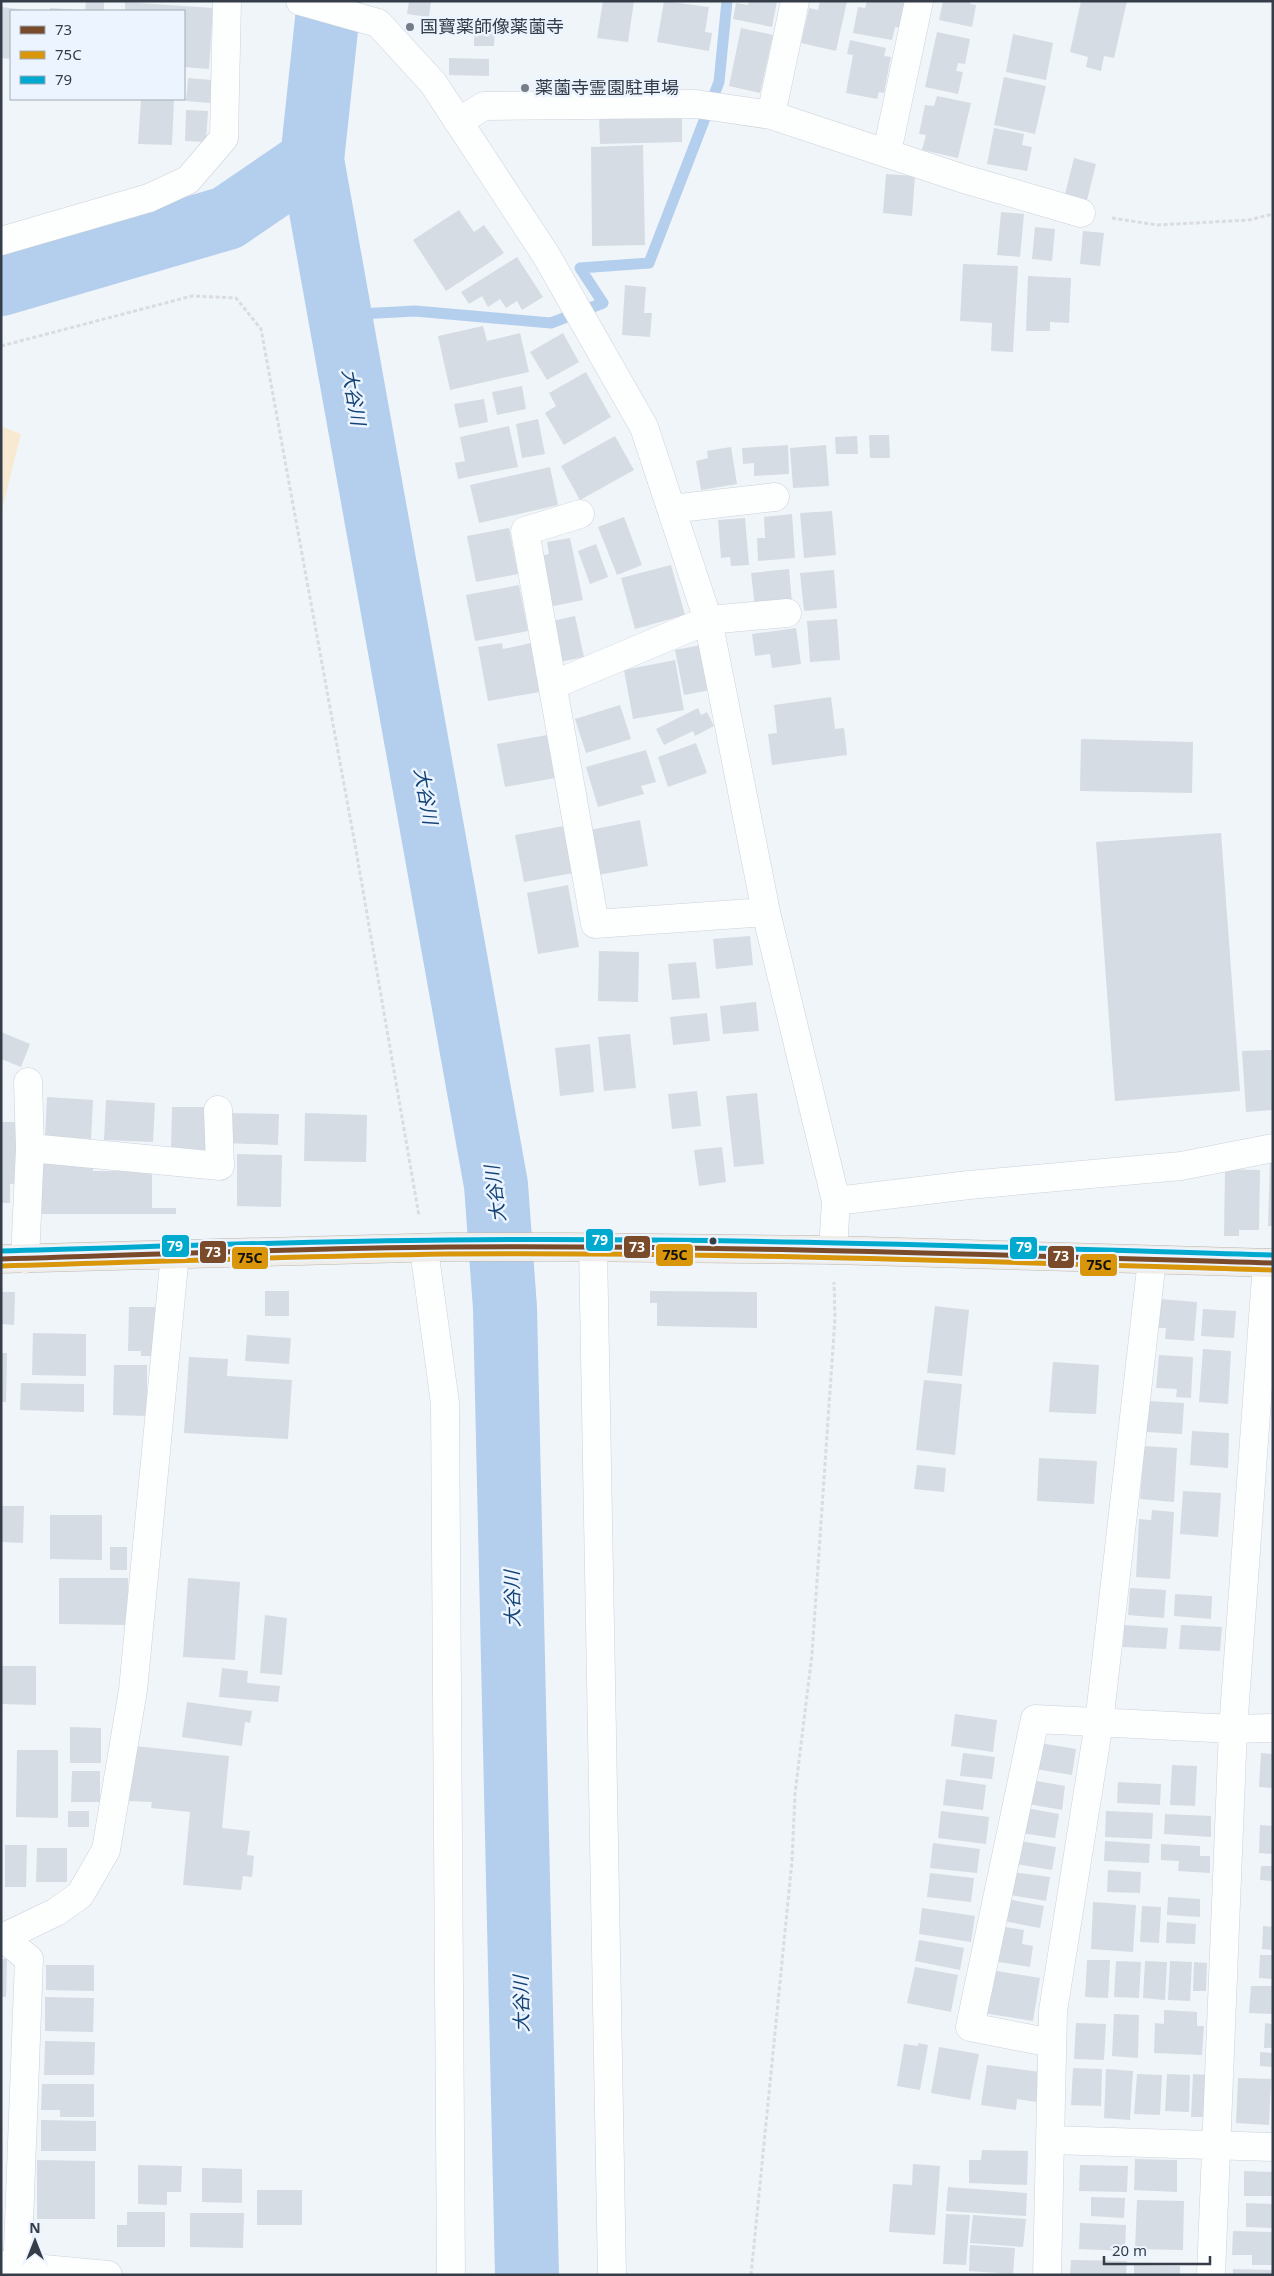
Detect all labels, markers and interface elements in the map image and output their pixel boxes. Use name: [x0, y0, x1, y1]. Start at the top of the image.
legend: [10, 10, 185, 100]
place label: 国寶薬師像薬薗寺: [420, 14, 564, 38]
text: 73: [55, 19, 72, 39]
marker: 国寶薬師像薬薗寺: [404, 21, 416, 33]
text: 75C: [55, 44, 82, 64]
text: 79: [55, 69, 72, 89]
place label: 薬薗寺霊園駐車場: [535, 75, 679, 99]
marker: 薬薗寺霊園駐車場: [519, 82, 531, 94]
water label: 大谷川: [336, 367, 372, 429]
water label: 大谷川: [408, 766, 444, 828]
water label: 大谷川: [478, 1162, 511, 1224]
line badge: 79: [585, 1228, 614, 1252]
text: 79: [592, 1230, 608, 1249]
line badge: 79: [161, 1234, 190, 1258]
line badge: 73: [623, 1235, 651, 1259]
text: 79: [167, 1236, 183, 1255]
unlabelled marker: [708, 1236, 718, 1246]
line badge: 79: [1009, 1236, 1038, 1260]
text: 73: [629, 1237, 645, 1256]
text: 79: [1016, 1237, 1032, 1256]
line badge: 73: [199, 1240, 227, 1264]
text: 73: [205, 1242, 221, 1261]
line badge: 75C: [655, 1243, 694, 1267]
text: 75C: [662, 1245, 688, 1264]
line badge: 73: [1047, 1245, 1075, 1269]
line badge: 75C: [231, 1246, 269, 1270]
text: 73: [1053, 1246, 1069, 1265]
text: 75C: [237, 1248, 263, 1267]
line badge: 75C: [1079, 1253, 1118, 1277]
text: 75C: [1086, 1255, 1112, 1274]
water label: 大谷川: [498, 1568, 525, 1628]
water label: 大谷川: [507, 1973, 534, 2033]
north arrow: [10, 2216, 60, 2266]
text: N: [29, 2218, 41, 2237]
scale bar: [1104, 2234, 1210, 2266]
text: 20 m: [1112, 2240, 1147, 2260]

